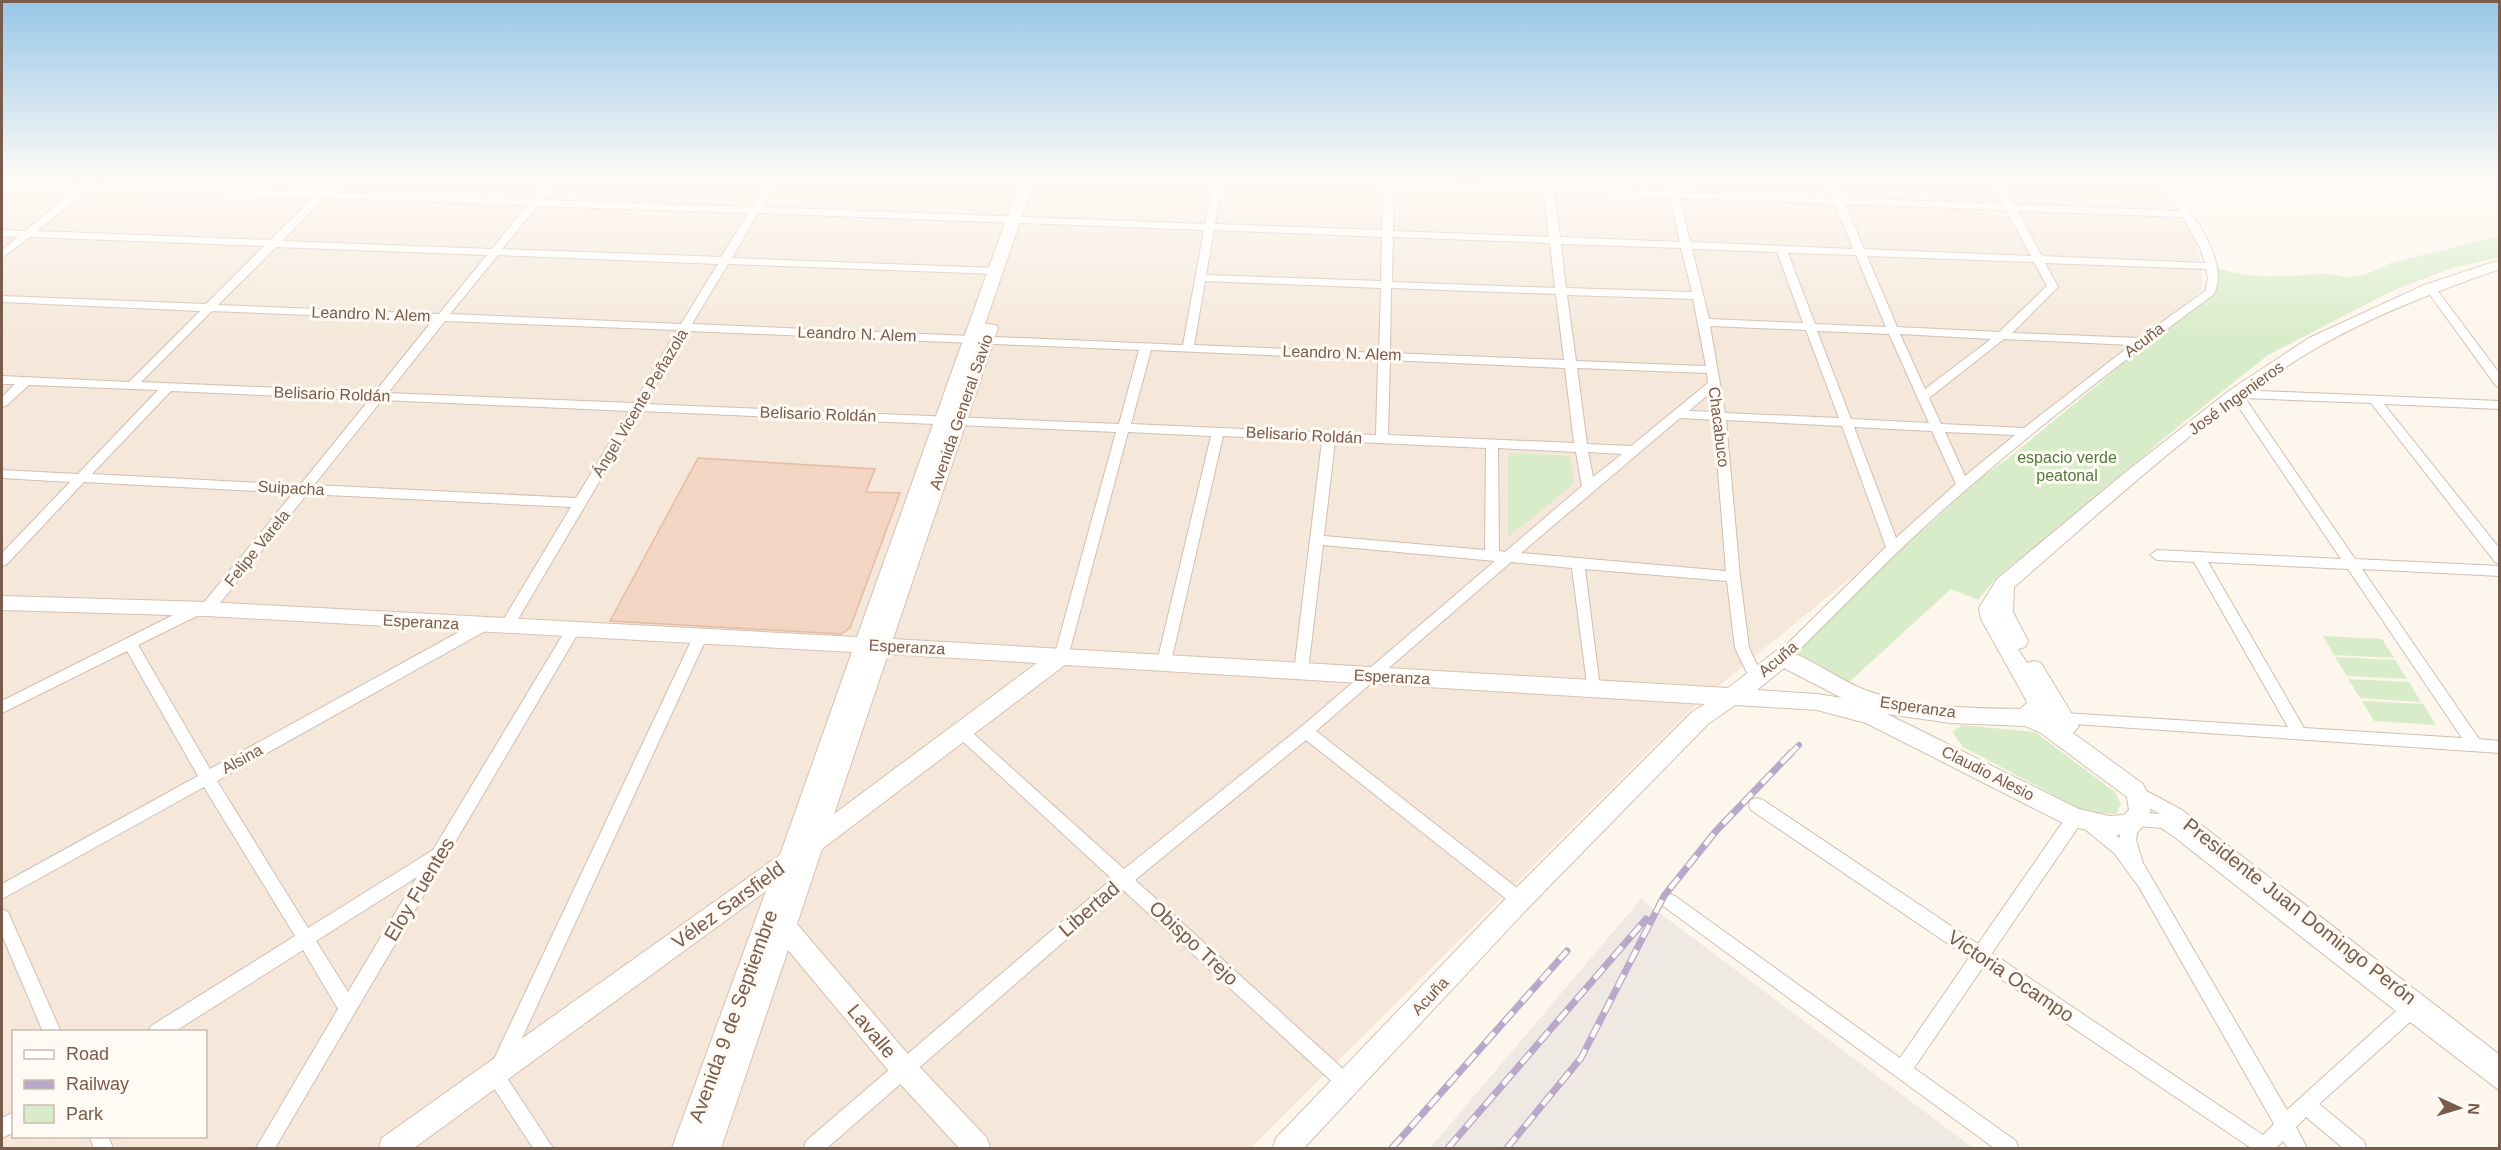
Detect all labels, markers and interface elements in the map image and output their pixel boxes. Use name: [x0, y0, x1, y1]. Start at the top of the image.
street label: Leandro N. Alem: [311, 303, 431, 325]
street label: Acuña: [2121, 320, 2167, 360]
street label: Leandro N. Alem: [797, 323, 917, 345]
street label: Ángel Vicente Peñazola: [588, 325, 691, 480]
street label: Avenida General Savio: [926, 332, 996, 492]
street label: Leandro N. Alem: [1282, 342, 1402, 364]
street label: José Ingenieros: [2185, 358, 2287, 438]
street label: Belisario Roldán: [273, 383, 391, 405]
street label: Chacabuco: [1706, 386, 1732, 468]
street label: Belisario Roldán: [759, 403, 877, 425]
street label: Belisario Roldán: [1245, 423, 1363, 447]
park label: espacio verde peatonal: [2017, 449, 2117, 484]
street label: Suipacha: [257, 478, 325, 498]
street label: Felipe Varela: [221, 506, 293, 590]
street label: Esperanza: [382, 612, 460, 632]
street label: Esperanza: [868, 637, 946, 657]
street label: Acuña: [1755, 638, 1801, 680]
street label: Esperanza: [1353, 667, 1431, 687]
street label: Esperanza: [1879, 693, 1957, 721]
street label: Alsina: [219, 741, 265, 777]
street label: Claudio Alesio: [1939, 742, 2037, 804]
street label: Presidente Juan Domingo Perón: [2179, 813, 2421, 1009]
street label: Eloy Fuentes: [380, 833, 458, 945]
street label: Vélez Sarsfield: [668, 857, 788, 953]
street label: Libertad: [1055, 877, 1123, 941]
street label: Obispo Trejo: [1145, 896, 1243, 990]
street label: Avenida 9 de Septiembre: [684, 907, 782, 1125]
street label: Victoria Ocampo: [1944, 926, 2078, 1026]
street label: Acuña: [1408, 974, 1452, 1018]
street label: Lavalle: [843, 1000, 901, 1062]
legend: [12, 1030, 207, 1138]
text: Road: [66, 1044, 109, 1064]
text: Railway: [66, 1074, 129, 1094]
north arrow: [2429, 1078, 2489, 1138]
text: N: [2465, 1103, 2482, 1115]
text: Park: [66, 1104, 104, 1124]

